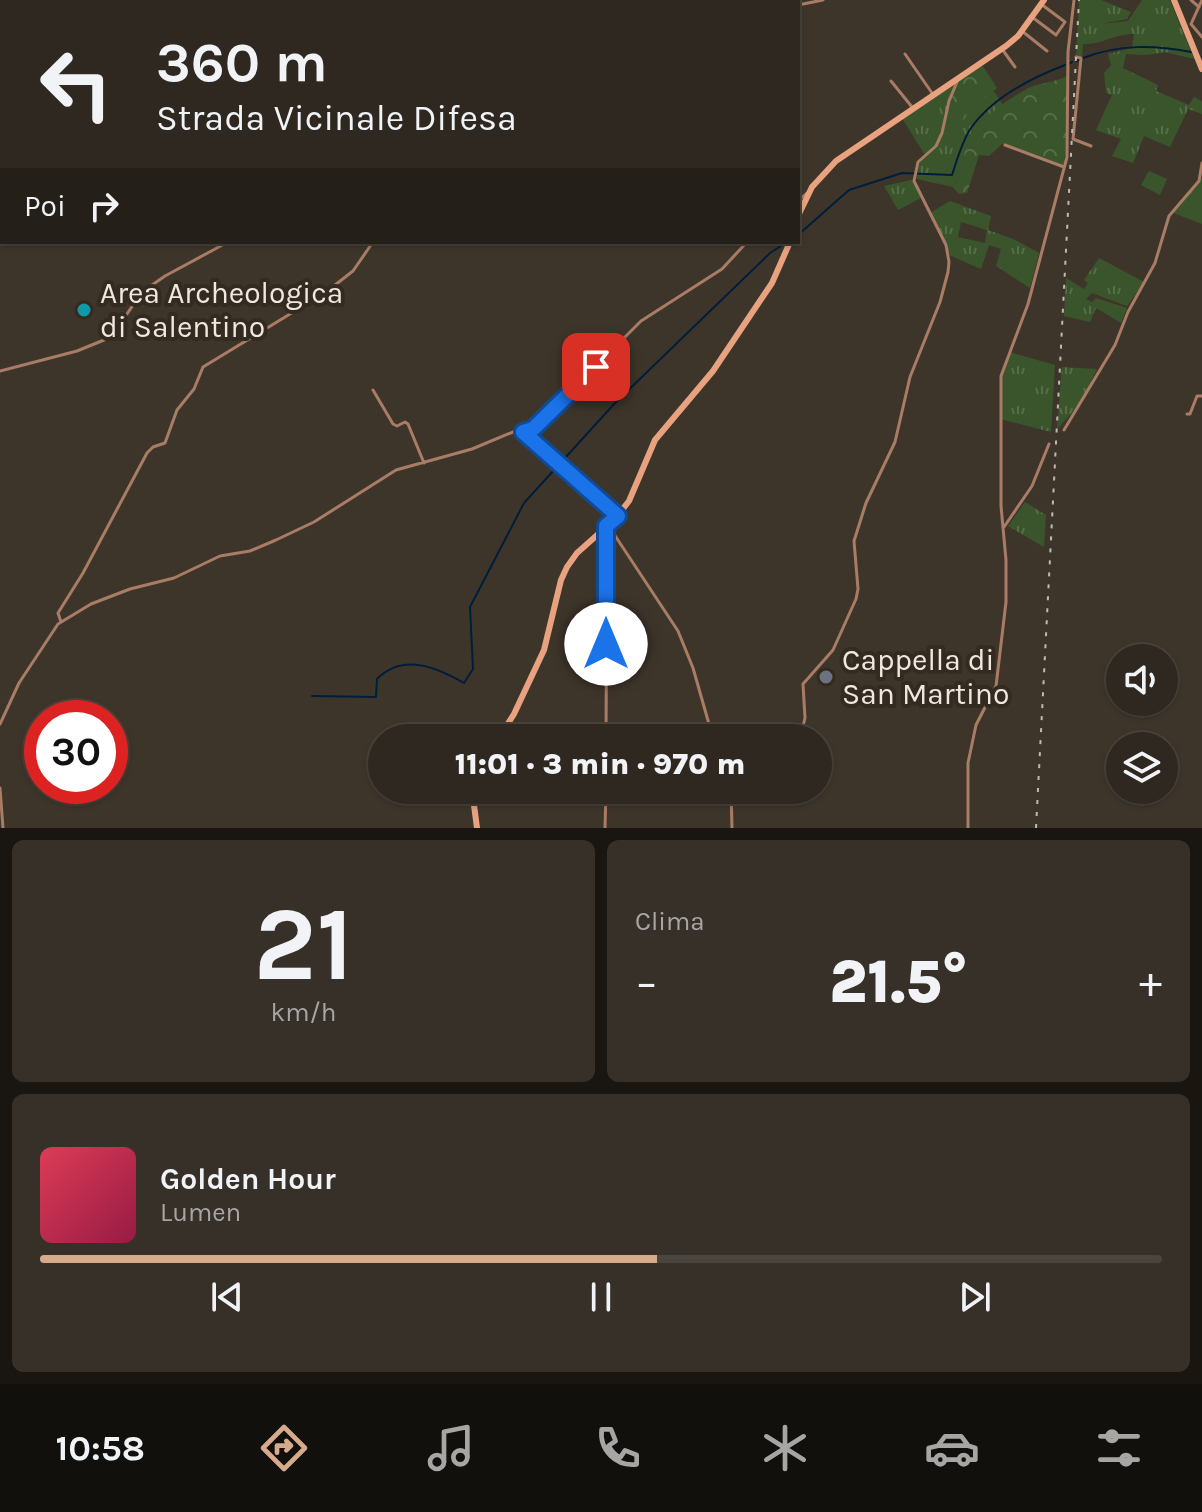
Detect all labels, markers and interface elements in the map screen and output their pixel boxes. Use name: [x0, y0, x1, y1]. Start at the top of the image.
text: 360 m: [156, 30, 328, 95]
icon: left: [24, 32, 128, 136]
text: Strada Vicinale Difesa: [156, 97, 517, 139]
icon: right: [82, 184, 126, 228]
text: Poi: [24, 188, 66, 224]
place label: Area Archeologica di Salentino: [100, 275, 343, 345]
marker: Area Archeologica di Salentino: [75, 301, 93, 319]
pin: [562, 333, 630, 401]
icon: arrive: [574, 345, 618, 389]
position arrow: [564, 602, 648, 686]
place label: Cappella di San Martino: [842, 642, 1009, 712]
map controls: [1106, 644, 1178, 804]
button: sound: [1106, 644, 1178, 716]
marker: Cappella di San Martino: [817, 668, 835, 686]
speed limit sign: 30: [24, 700, 128, 804]
button: layers: [1106, 732, 1178, 804]
text: 11:01 · 3 min · 970 m: [455, 746, 745, 782]
text: 21: [254, 884, 354, 1005]
text: Clima: [635, 906, 705, 937]
text: 21.5°: [829, 947, 968, 1017]
text: −: [635, 957, 658, 1008]
text: +: [1139, 957, 1162, 1008]
text: km/h: [271, 997, 336, 1028]
text: Golden Hour: [160, 1161, 336, 1197]
text: Lumen: [160, 1197, 241, 1228]
icon: previous: [205, 1275, 249, 1319]
icon: pause: [579, 1275, 623, 1319]
icon: next: [953, 1275, 997, 1319]
icon: directions: [256, 1420, 312, 1476]
icon: music: [423, 1420, 479, 1476]
icon: phone: [590, 1420, 646, 1476]
icon: climate: [757, 1420, 813, 1476]
icon: car: [924, 1420, 980, 1476]
icon: filters: [1091, 1420, 1147, 1476]
text: 10:58: [55, 1427, 145, 1469]

